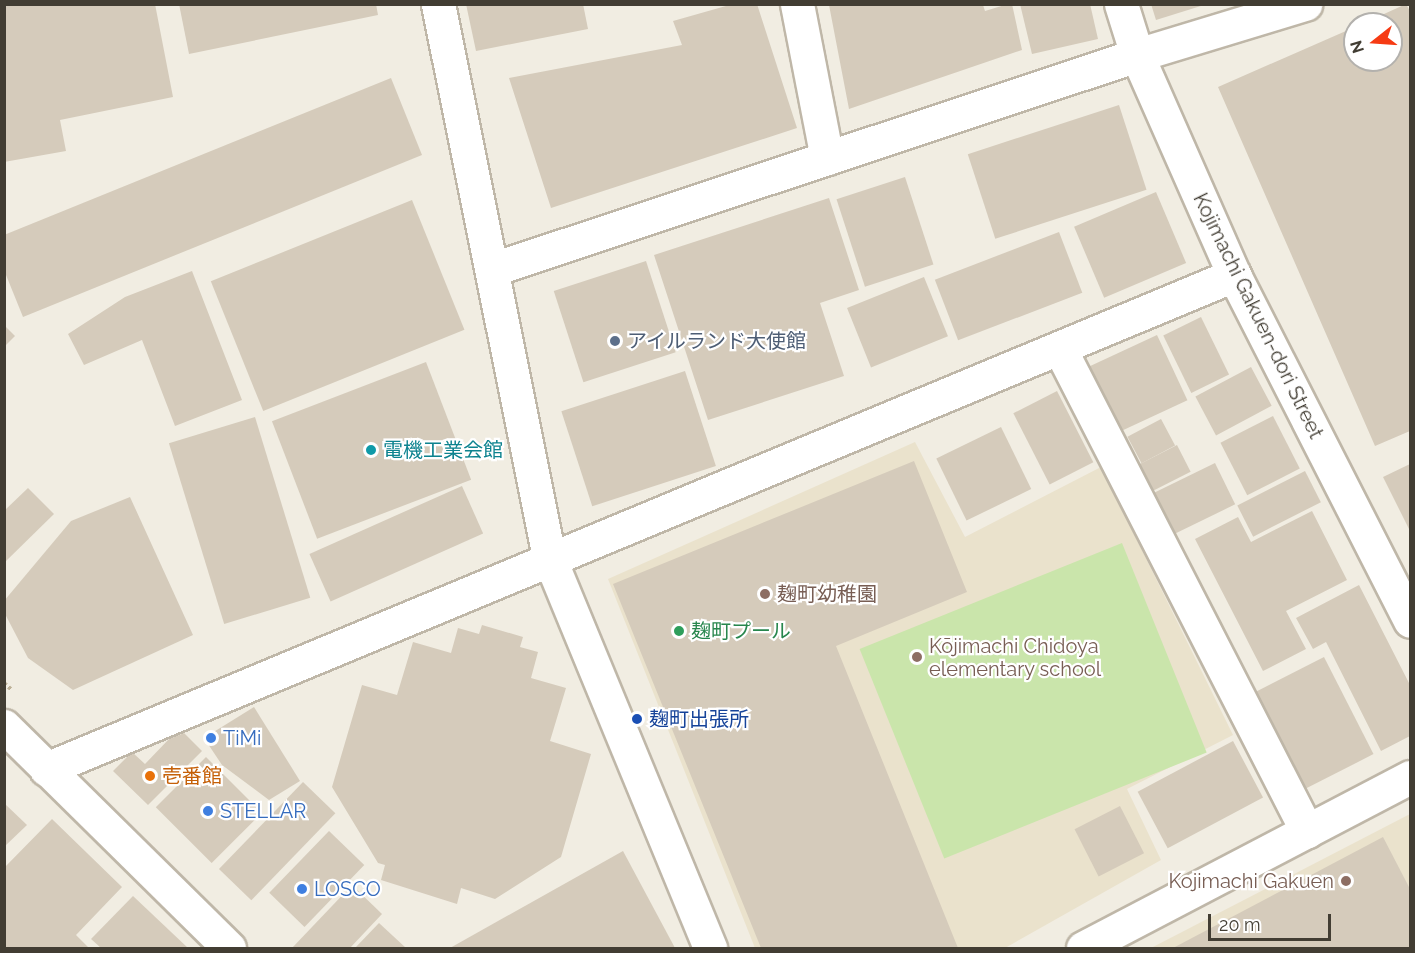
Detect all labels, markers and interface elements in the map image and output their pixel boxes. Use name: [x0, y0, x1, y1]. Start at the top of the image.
north arrow: [1343, 12, 1403, 72]
text: N: [1346, 38, 1368, 55]
street label: Kojimachi Gakuen-dori Street: [1188, 189, 1328, 443]
place label: アイルランド大使館: [627, 329, 807, 353]
marker: アイルランド大使館: [608, 334, 622, 348]
place label: 電機工業会館: [383, 438, 503, 462]
marker: 電機工業会館: [364, 443, 378, 457]
place label: 麹町幼稚園: [777, 582, 877, 606]
marker: 麹町幼稚園: [758, 587, 772, 601]
place label: 麹町プール: [691, 619, 791, 643]
marker: 麹町プール: [672, 624, 686, 638]
place label: Kōjimachi Chidoya elementary school: [929, 634, 1102, 681]
marker: Kōjimachi Chidoya elementary school: [910, 650, 924, 664]
place label: 麹町出張所: [649, 707, 749, 731]
marker: 麹町出張所: [630, 712, 644, 726]
place label: TiMi: [223, 726, 261, 750]
marker: TiMi: [204, 731, 218, 745]
place label: 壱番館: [162, 764, 222, 788]
marker: 壱番館: [143, 769, 157, 783]
place label: STELLAR: [220, 799, 306, 823]
marker: STELLAR: [201, 804, 215, 818]
place label: Kojimachi Gakuen: [1169, 869, 1334, 893]
marker: Kojimachi Gakuen: [1339, 874, 1353, 888]
place label: LOSCO: [314, 877, 381, 901]
marker: LOSCO: [295, 882, 309, 896]
scale bar: [1211, 902, 1334, 940]
text: 20 m: [1219, 914, 1261, 935]

